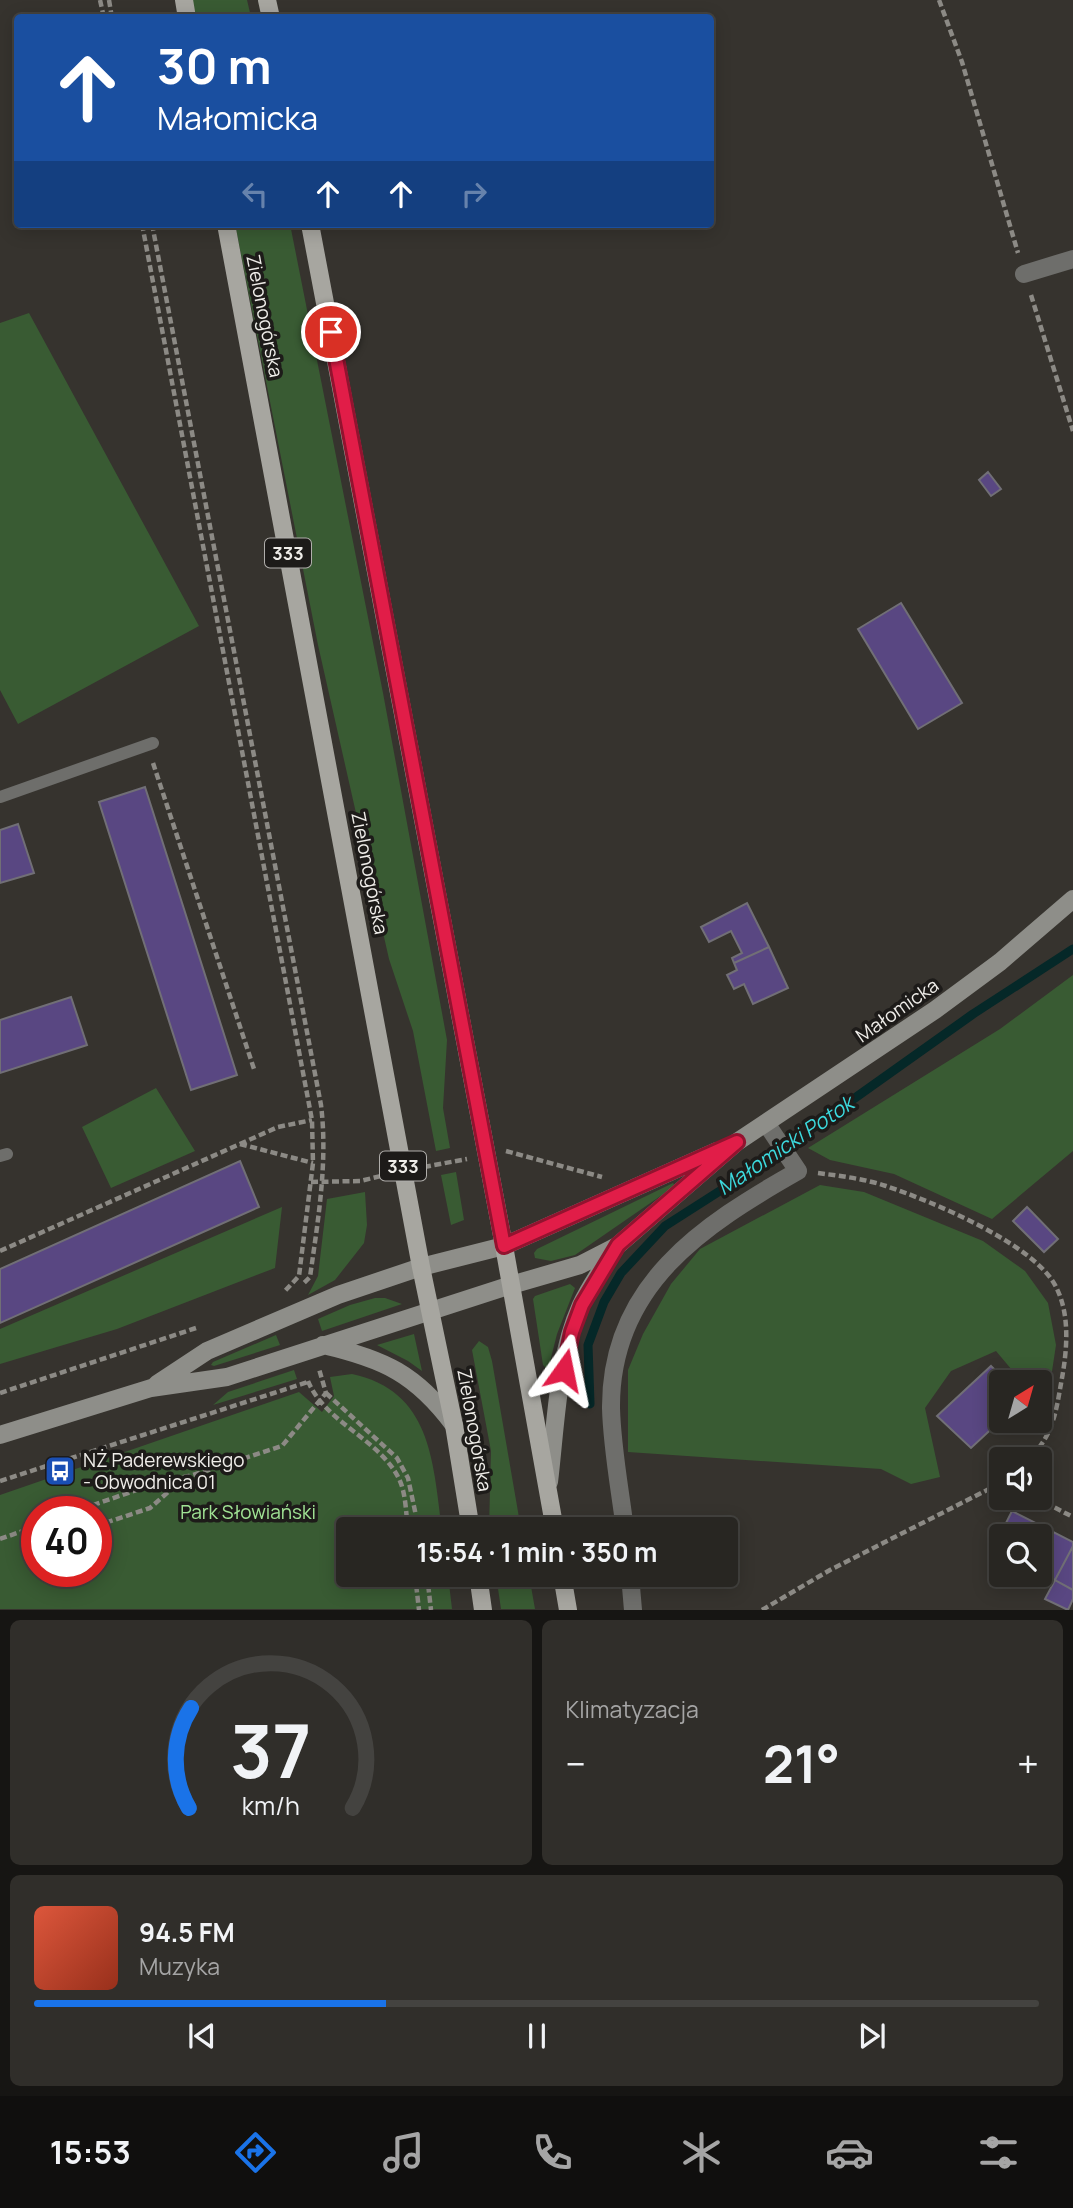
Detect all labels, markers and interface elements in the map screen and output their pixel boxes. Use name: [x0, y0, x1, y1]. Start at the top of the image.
text: 30 m: [157, 32, 272, 99]
icon: ahead: [42, 42, 133, 133]
text: Małomicka: [157, 96, 318, 140]
icon: left: [236, 175, 274, 213]
icon: ahead: [309, 175, 347, 213]
icon: ahead: [382, 175, 420, 213]
icon: right: [455, 175, 493, 213]
street label: Zielonogórska: [240, 253, 290, 379]
pin: [301, 302, 361, 362]
icon: arrive: [312, 313, 350, 351]
road number: 333: [265, 538, 311, 568]
street label: Zielonogórska: [345, 810, 395, 936]
street label: Małomicka: [850, 972, 944, 1048]
water label: Małomicki Potok: [711, 1088, 861, 1201]
road number: 333: [380, 1152, 426, 1181]
position arrow: [527, 1333, 601, 1407]
street label: Zielonogórska: [451, 1367, 499, 1493]
north arrow: [989, 1370, 1052, 1433]
map controls: [989, 1370, 1052, 1587]
place label: NŻ Paderewskiego - Obwodnica 01: [83, 1447, 244, 1495]
button: sound: [989, 1447, 1052, 1510]
bus stop icon: NŻ Paderewskiego - Obwodnica 01: [43, 1454, 77, 1488]
speed limit sign: 40: [21, 1496, 112, 1587]
park label: Park Słowiański: [180, 1499, 316, 1525]
button: search: [989, 1524, 1052, 1587]
text: 15:54 · 1 min · 350 m: [417, 1534, 657, 1570]
text: Klimatyzacja: [566, 1693, 699, 1725]
text: 37: [230, 1701, 311, 1801]
text: 21°: [763, 1728, 840, 1799]
text: −: [566, 1737, 586, 1789]
text: +: [1017, 1737, 1039, 1789]
text: km/h: [242, 1788, 300, 1823]
text: 94.5 FM: [139, 1914, 235, 1950]
text: Muzyka: [139, 1950, 220, 1982]
icon: previous: [183, 2017, 221, 2055]
icon: pause: [518, 2017, 556, 2055]
icon: next: [853, 2017, 891, 2055]
icon: directions: [231, 2128, 280, 2177]
icon: music: [379, 2128, 428, 2177]
icon: phone: [528, 2128, 577, 2177]
icon: climate: [677, 2128, 726, 2177]
icon: car: [825, 2128, 874, 2177]
icon: filters: [974, 2128, 1023, 2177]
text: 15:53: [50, 2130, 131, 2174]

